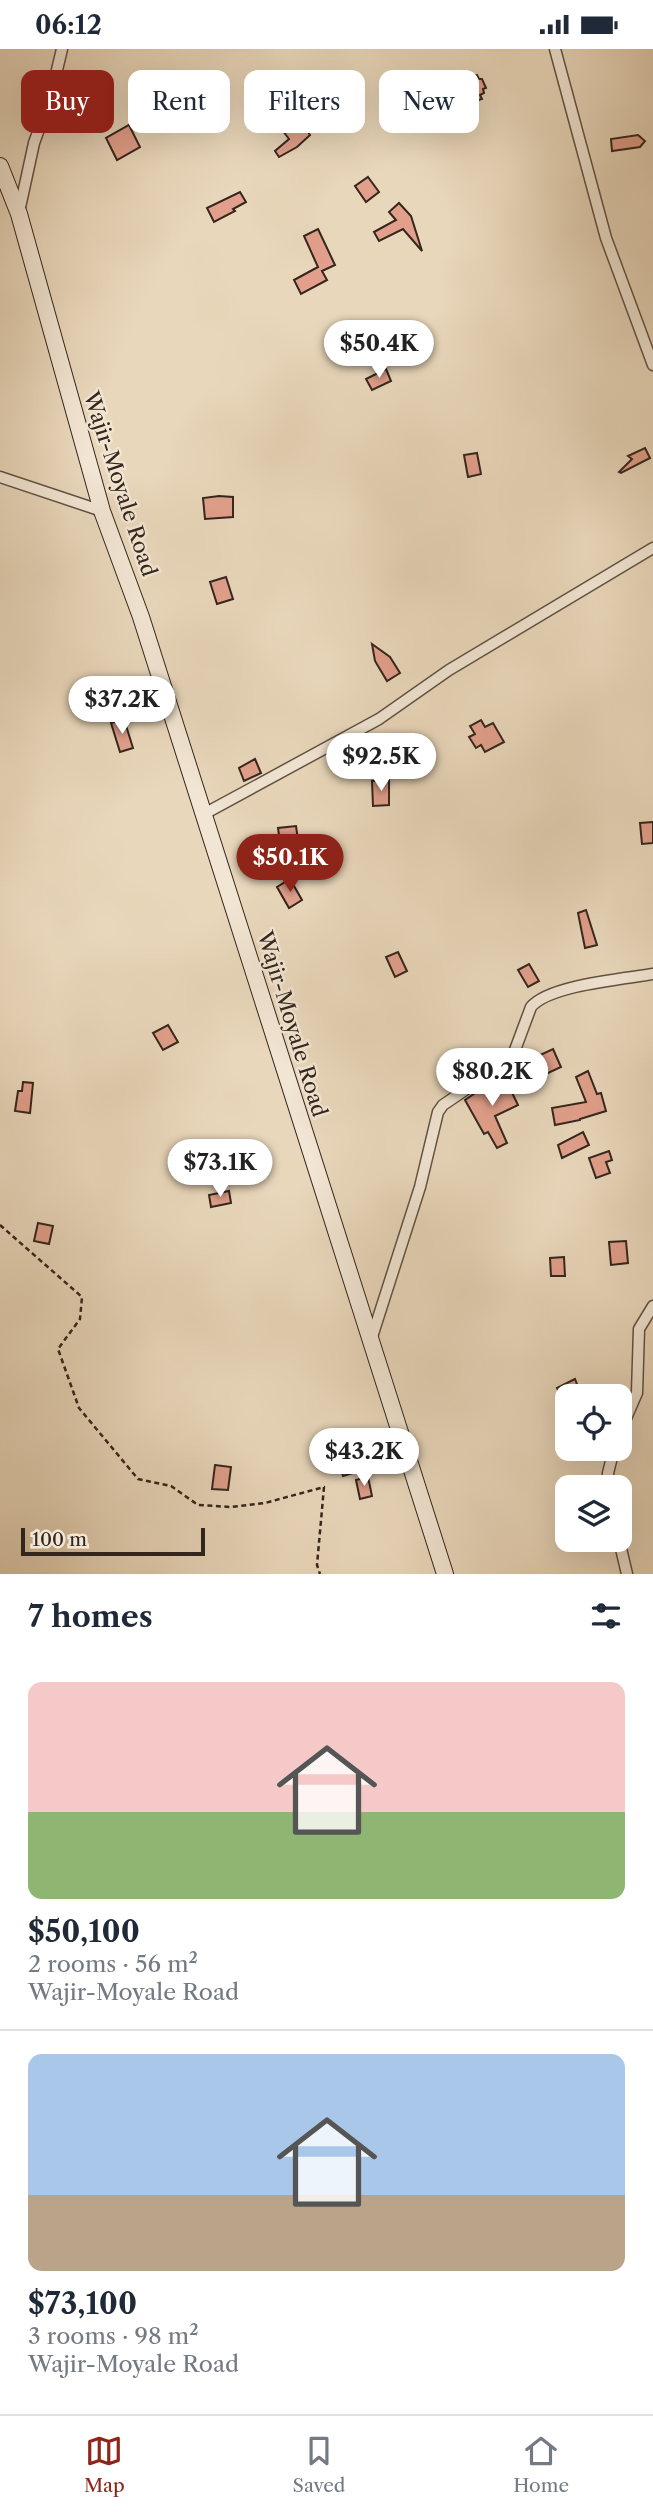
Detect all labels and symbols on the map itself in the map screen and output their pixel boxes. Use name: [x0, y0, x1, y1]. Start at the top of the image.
pin: $50.4K: [322, 321, 436, 380]
street label: Wajir-Moyale Road: [78, 387, 162, 580]
pin: $37.2K: [65, 677, 179, 736]
pin: $92.5K: [324, 733, 438, 793]
pin: $50.1K: [233, 835, 347, 894]
street label: Wajir-Moyale Road: [252, 927, 333, 1120]
pin: $80.2K: [435, 1049, 549, 1108]
pin: $73.1K: [163, 1139, 277, 1199]
pin: $43.2K: [307, 1429, 421, 1488]
scale bar: [21, 1525, 205, 1557]

